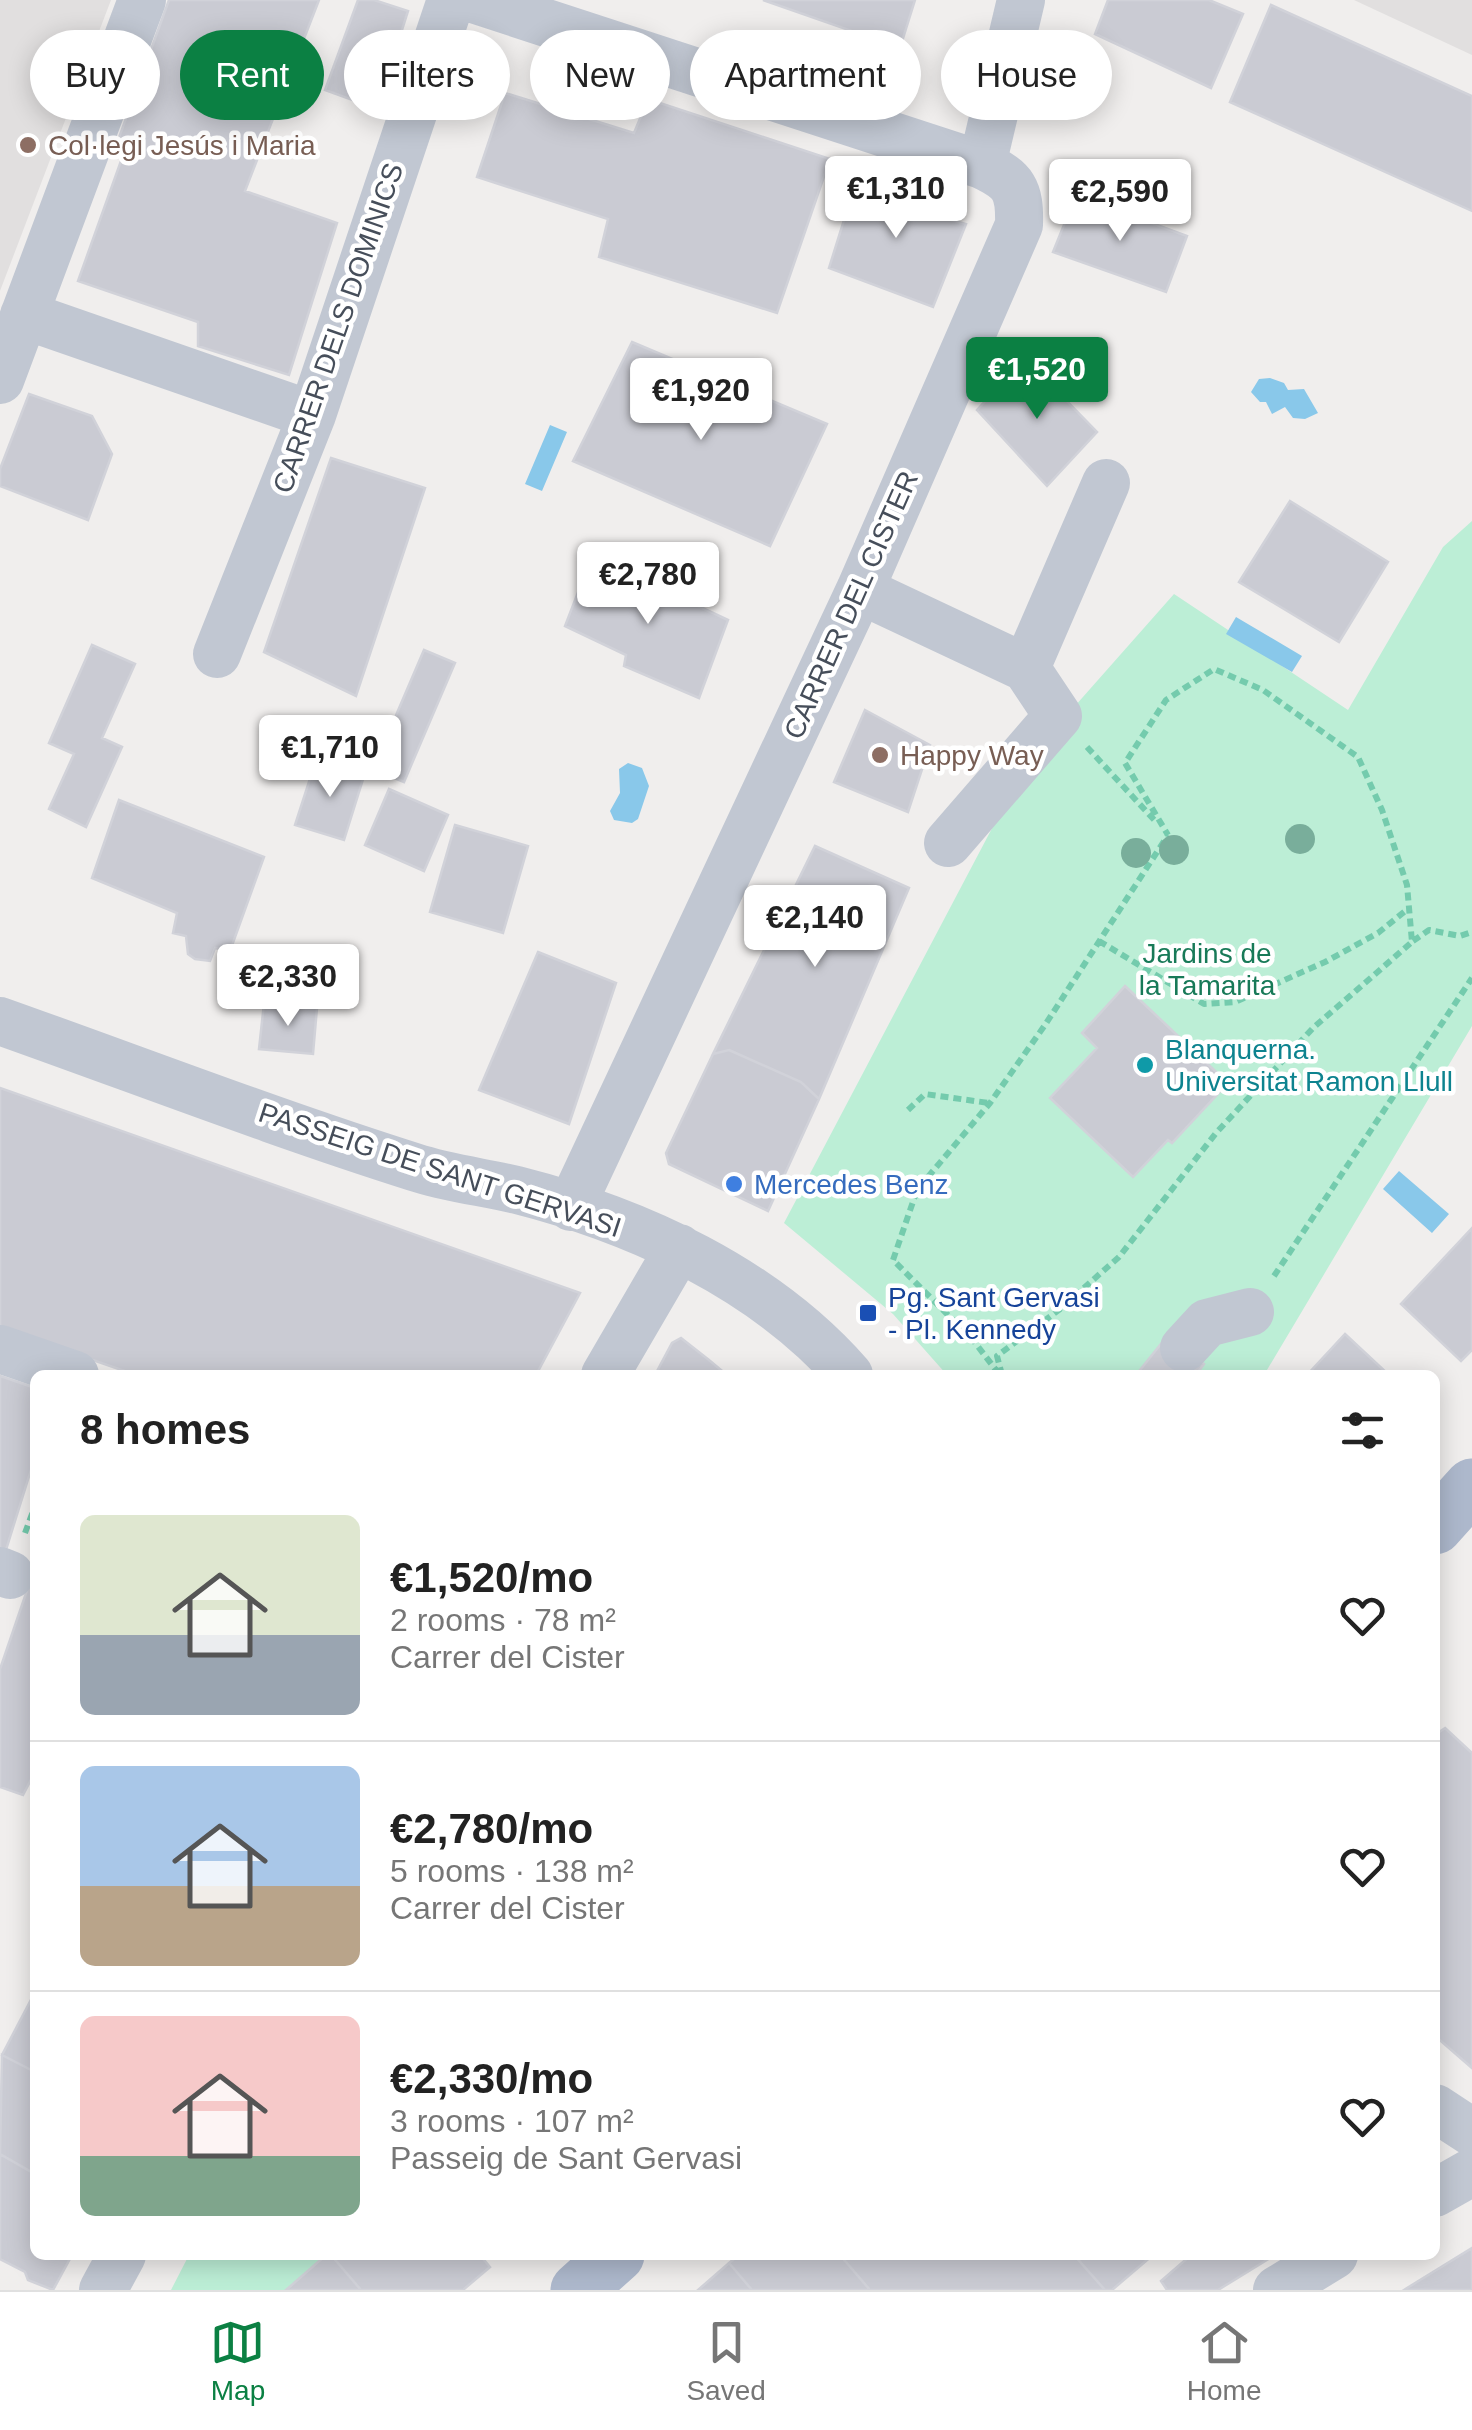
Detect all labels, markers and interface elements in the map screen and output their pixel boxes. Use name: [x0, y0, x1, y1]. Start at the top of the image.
chip: Buy: [30, 30, 160, 120]
chip: Rent: [180, 30, 324, 120]
chip: Filters: [344, 30, 510, 120]
chip: New: [530, 30, 670, 120]
chip: Apartment: [690, 30, 921, 120]
chip: House: [941, 30, 1112, 120]
place label: Col·legi Jesús i Maria: [48, 130, 316, 161]
marker: Col·legi Jesús i Maria: [17, 134, 39, 156]
pin: €1,310: [815, 156, 977, 241]
street label: CARRER DELS DOMINICS: [267, 159, 409, 497]
pin: €2,590: [1039, 159, 1201, 244]
text: €1,310: [847, 170, 945, 206]
text: €2,590: [1071, 173, 1169, 209]
pin: €1,520: [956, 337, 1118, 422]
text: €1,520: [988, 351, 1086, 387]
pin: €1,920: [620, 358, 782, 443]
text: €1,920: [652, 372, 750, 408]
street label: CARRER DEL CISTER: [778, 466, 924, 744]
pin: €2,780: [567, 542, 729, 627]
text: €2,780: [599, 556, 697, 592]
pin: €1,710: [249, 715, 411, 800]
text: €1,710: [281, 729, 379, 765]
place label: Happy Way: [900, 740, 1044, 771]
marker: Happy Way: [869, 744, 891, 766]
pin: €2,140: [734, 885, 896, 970]
text: €2,140: [766, 899, 864, 935]
park label: Jardins de la Tamarita: [1139, 938, 1276, 1001]
pin: €2,330: [207, 944, 369, 1029]
text: €2,330: [239, 958, 337, 994]
place label: Blanquerna. Universitat Ramon Llull: [1165, 1034, 1453, 1097]
marker: Blanquerna. Universitat Ramon Llull: [1134, 1054, 1156, 1076]
street label: PASSEIG DE SANT GERVASI: [255, 1097, 625, 1243]
place label: Mercedes Benz: [754, 1169, 949, 1200]
marker: Mercedes Benz: [723, 1173, 745, 1195]
place label: Pg. Sant Gervasi - Pl. Kennedy: [888, 1282, 1100, 1345]
marker: Pg. Sant Gervasi - Pl. Kennedy: [857, 1302, 879, 1324]
icon: filters: [1335, 1403, 1390, 1458]
text: 8 homes: [80, 1406, 250, 1453]
text: €1,520/mo: [390, 1554, 593, 1601]
icon: home: [160, 1555, 280, 1675]
icon: heart: [1335, 1588, 1390, 1643]
text: 2 rooms · 78 m²: [390, 1602, 616, 1638]
text: Carrer del Cister: [390, 1639, 625, 1675]
text: €2,780/mo: [390, 1805, 593, 1852]
icon: home: [160, 1806, 280, 1926]
icon: heart: [1335, 1839, 1390, 1894]
text: 5 rooms · 138 m²: [390, 1853, 634, 1889]
text: Carrer del Cister: [390, 1890, 625, 1926]
text: €2,330/mo: [390, 2055, 593, 2102]
icon: home: [160, 2056, 280, 2176]
icon: heart: [1335, 2089, 1390, 2144]
text: 3 rooms · 107 m²: [390, 2103, 634, 2139]
text: Passeig de Sant Gervasi: [390, 2140, 742, 2176]
tab: Map: [210, 2315, 265, 2407]
tab: Saved: [686, 2315, 766, 2407]
tab: Home: [1187, 2315, 1261, 2407]

